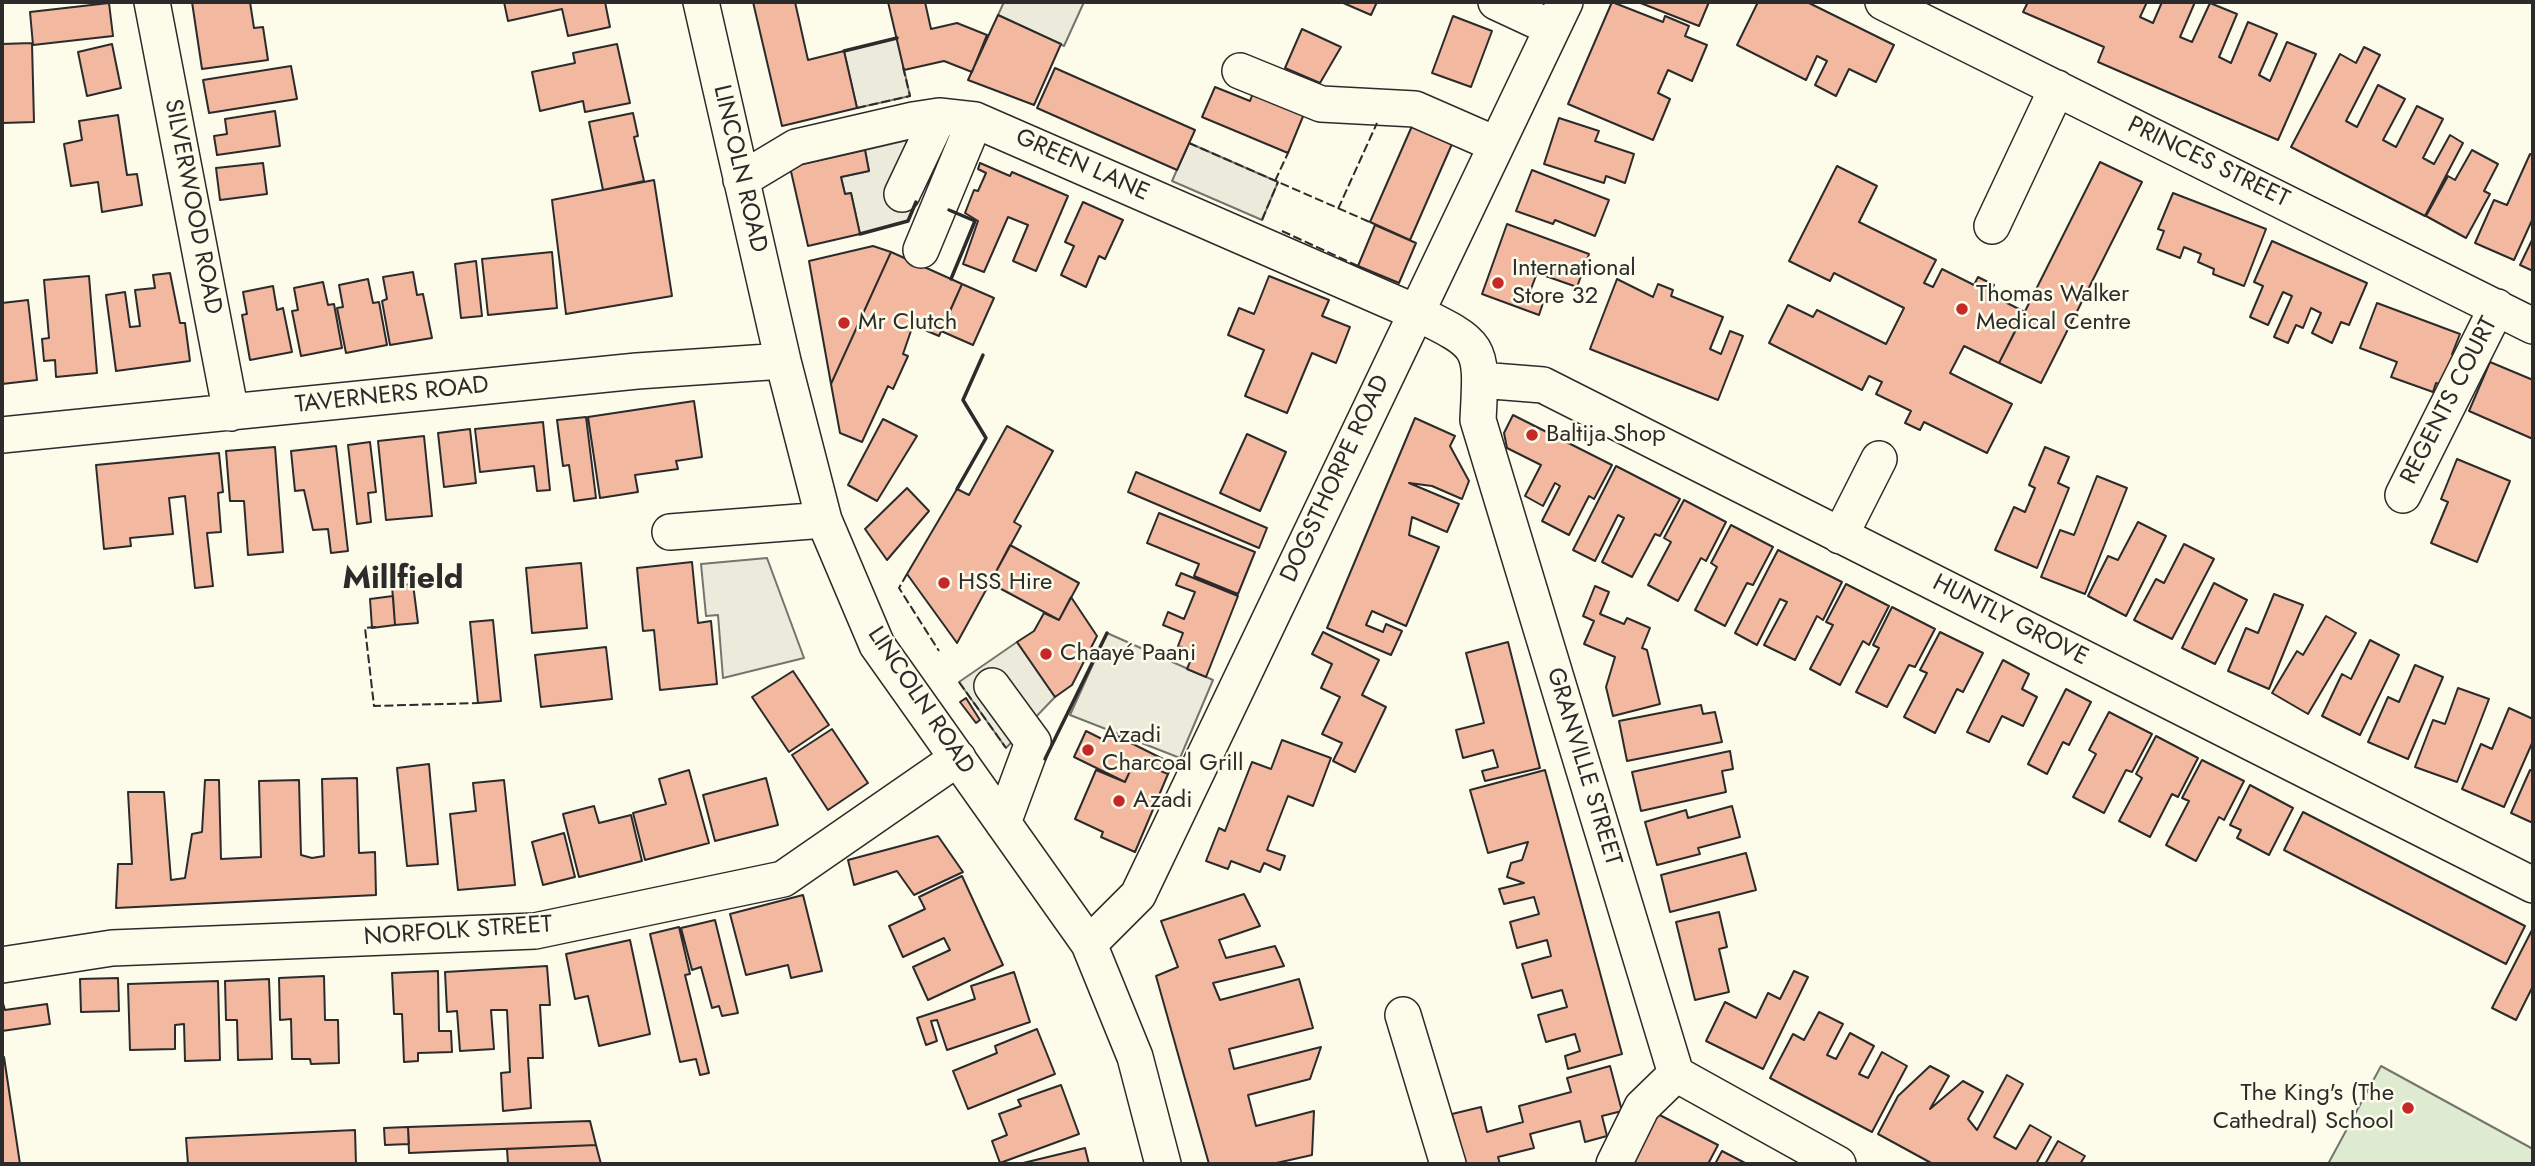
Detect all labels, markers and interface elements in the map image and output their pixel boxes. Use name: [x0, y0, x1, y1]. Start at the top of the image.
street label: LINCOLN ROAD: [706, 82, 772, 256]
street label: SILVERWOOD ROAD: [157, 97, 227, 317]
street label: PRINCES STREET: [2122, 111, 2294, 215]
street label: GREEN LANE: [1011, 124, 1153, 208]
place label: International Store 32: [1512, 255, 1636, 311]
marker: International Store 32: [1490, 275, 1506, 291]
place label: Thomas Walker Medical Centre: [1976, 281, 2131, 337]
marker: Thomas Walker Medical Centre: [1954, 301, 1970, 317]
place label: Mr Clutch: [858, 309, 957, 337]
street label: REGENTS COURT: [2395, 313, 2505, 489]
marker: Mr Clutch: [836, 315, 852, 331]
street label: DOGSTHORPE ROAD: [1275, 371, 1397, 587]
street label: TAVERNERS ROAD: [294, 372, 490, 420]
place label: Baltija Shop: [1546, 421, 1666, 449]
marker: Baltija Shop: [1524, 427, 1540, 443]
district label: Millfield: [342, 561, 464, 599]
place label: HSS Hire: [958, 569, 1052, 597]
street label: HUNTLY GROVE: [1927, 569, 2093, 673]
marker: HSS Hire: [936, 575, 952, 591]
street label: LINCOLN ROAD: [860, 622, 980, 780]
place label: Chaayé Paani: [1060, 640, 1196, 668]
marker: Chaayé Paani: [1038, 646, 1054, 662]
street label: GRANVILLE STREET: [1539, 665, 1627, 869]
place label: Azadi Charcoal Grill: [1102, 722, 1243, 778]
marker: Azadi Charcoal Grill: [1080, 742, 1096, 758]
place label: Azadi: [1133, 787, 1193, 815]
marker: Azadi: [1111, 793, 1127, 809]
street label: NORFOLK STREET: [363, 911, 553, 953]
place label: The King's (The Cathedral) School: [2213, 1080, 2394, 1136]
marker: The King's (The Cathedral) School: [2400, 1100, 2416, 1116]

